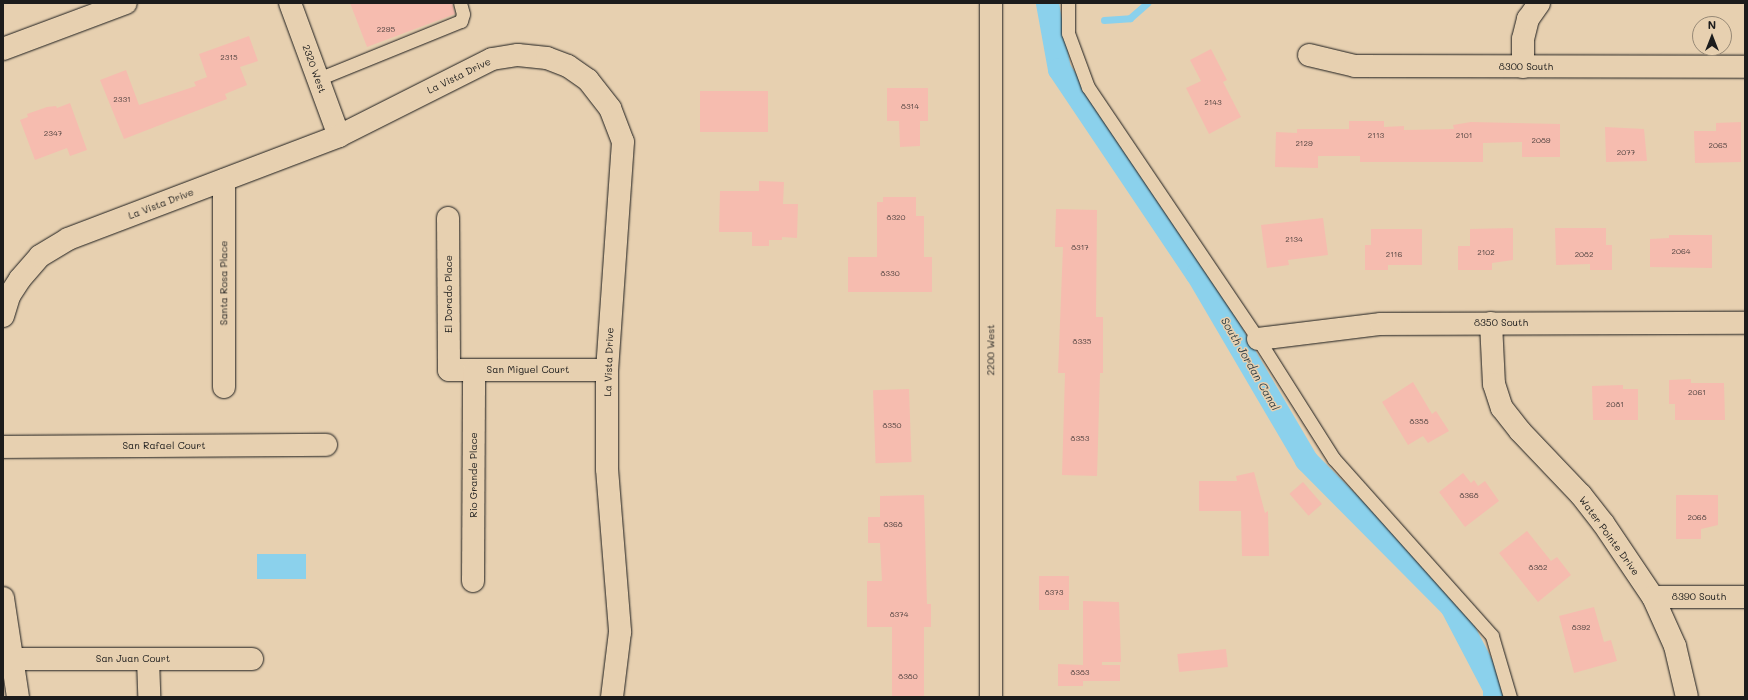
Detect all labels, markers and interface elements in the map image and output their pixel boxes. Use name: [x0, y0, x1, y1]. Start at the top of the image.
north arrow: [1692, 16, 1732, 56]
text: N: [1708, 17, 1716, 32]
house number: 2295: [377, 25, 395, 35]
street label: 2320 West: [300, 43, 328, 95]
house number: 2315: [220, 53, 238, 63]
street label: La Vista Drive: [425, 55, 493, 97]
street label: 8300 South: [1499, 61, 1553, 73]
house number: 2331: [113, 95, 131, 105]
house number: 2143: [1204, 98, 1222, 108]
house number: 8314: [901, 102, 919, 112]
house number: 2347: [44, 129, 62, 139]
house number: 2113: [1368, 131, 1384, 141]
house number: 2101: [1456, 131, 1472, 141]
house number: 2089: [1532, 136, 1550, 146]
house number: 2129: [1295, 139, 1313, 149]
house number: 2065: [1709, 141, 1727, 151]
house number: 2077: [1617, 148, 1635, 158]
street label: La Vista Drive: [127, 186, 195, 222]
house number: 8320: [887, 213, 905, 223]
house number: 2134: [1285, 235, 1303, 245]
street label: Santa Rosa Place: [218, 241, 230, 325]
house number: 8317: [1071, 243, 1089, 253]
house number: 2064: [1672, 247, 1690, 257]
house number: 2102: [1477, 248, 1495, 258]
house number: 2116: [1386, 250, 1402, 260]
house number: 2082: [1575, 250, 1593, 260]
street label: El Dorado Place: [443, 255, 455, 333]
house number: 8330: [880, 269, 900, 279]
water label: South Jordan Canal: [1218, 315, 1282, 413]
street label: 8350 South: [1474, 317, 1528, 329]
street label: 2200 West: [985, 325, 997, 375]
street label: La Vista Drive: [602, 327, 616, 397]
house number: 8335: [1073, 337, 1091, 347]
street label: San Miguel Court: [487, 364, 569, 376]
house number: 2061: [1688, 388, 1706, 398]
house number: 2081: [1606, 400, 1624, 410]
house number: 8358: [1409, 417, 1429, 427]
house number: 8350: [882, 421, 902, 431]
street label: Rio Grande Place: [468, 432, 480, 518]
house number: 8353: [1071, 434, 1089, 444]
street label: San Rafael Court: [122, 440, 206, 452]
house number: 8368: [1459, 491, 1479, 501]
street label: Water Pointe Drive: [1576, 494, 1642, 578]
house number: 2068: [1687, 513, 1707, 523]
house number: 8368: [883, 520, 903, 530]
house number: 8382: [1529, 563, 1547, 573]
house number: 8373: [1045, 588, 1063, 598]
street label: 8390 South: [1672, 591, 1726, 603]
house number: 8374: [890, 610, 908, 620]
house number: 8392: [1572, 623, 1590, 633]
street label: San Juan Court: [96, 653, 170, 665]
house number: 8383: [1070, 668, 1090, 678]
house number: 8380: [898, 672, 918, 682]

